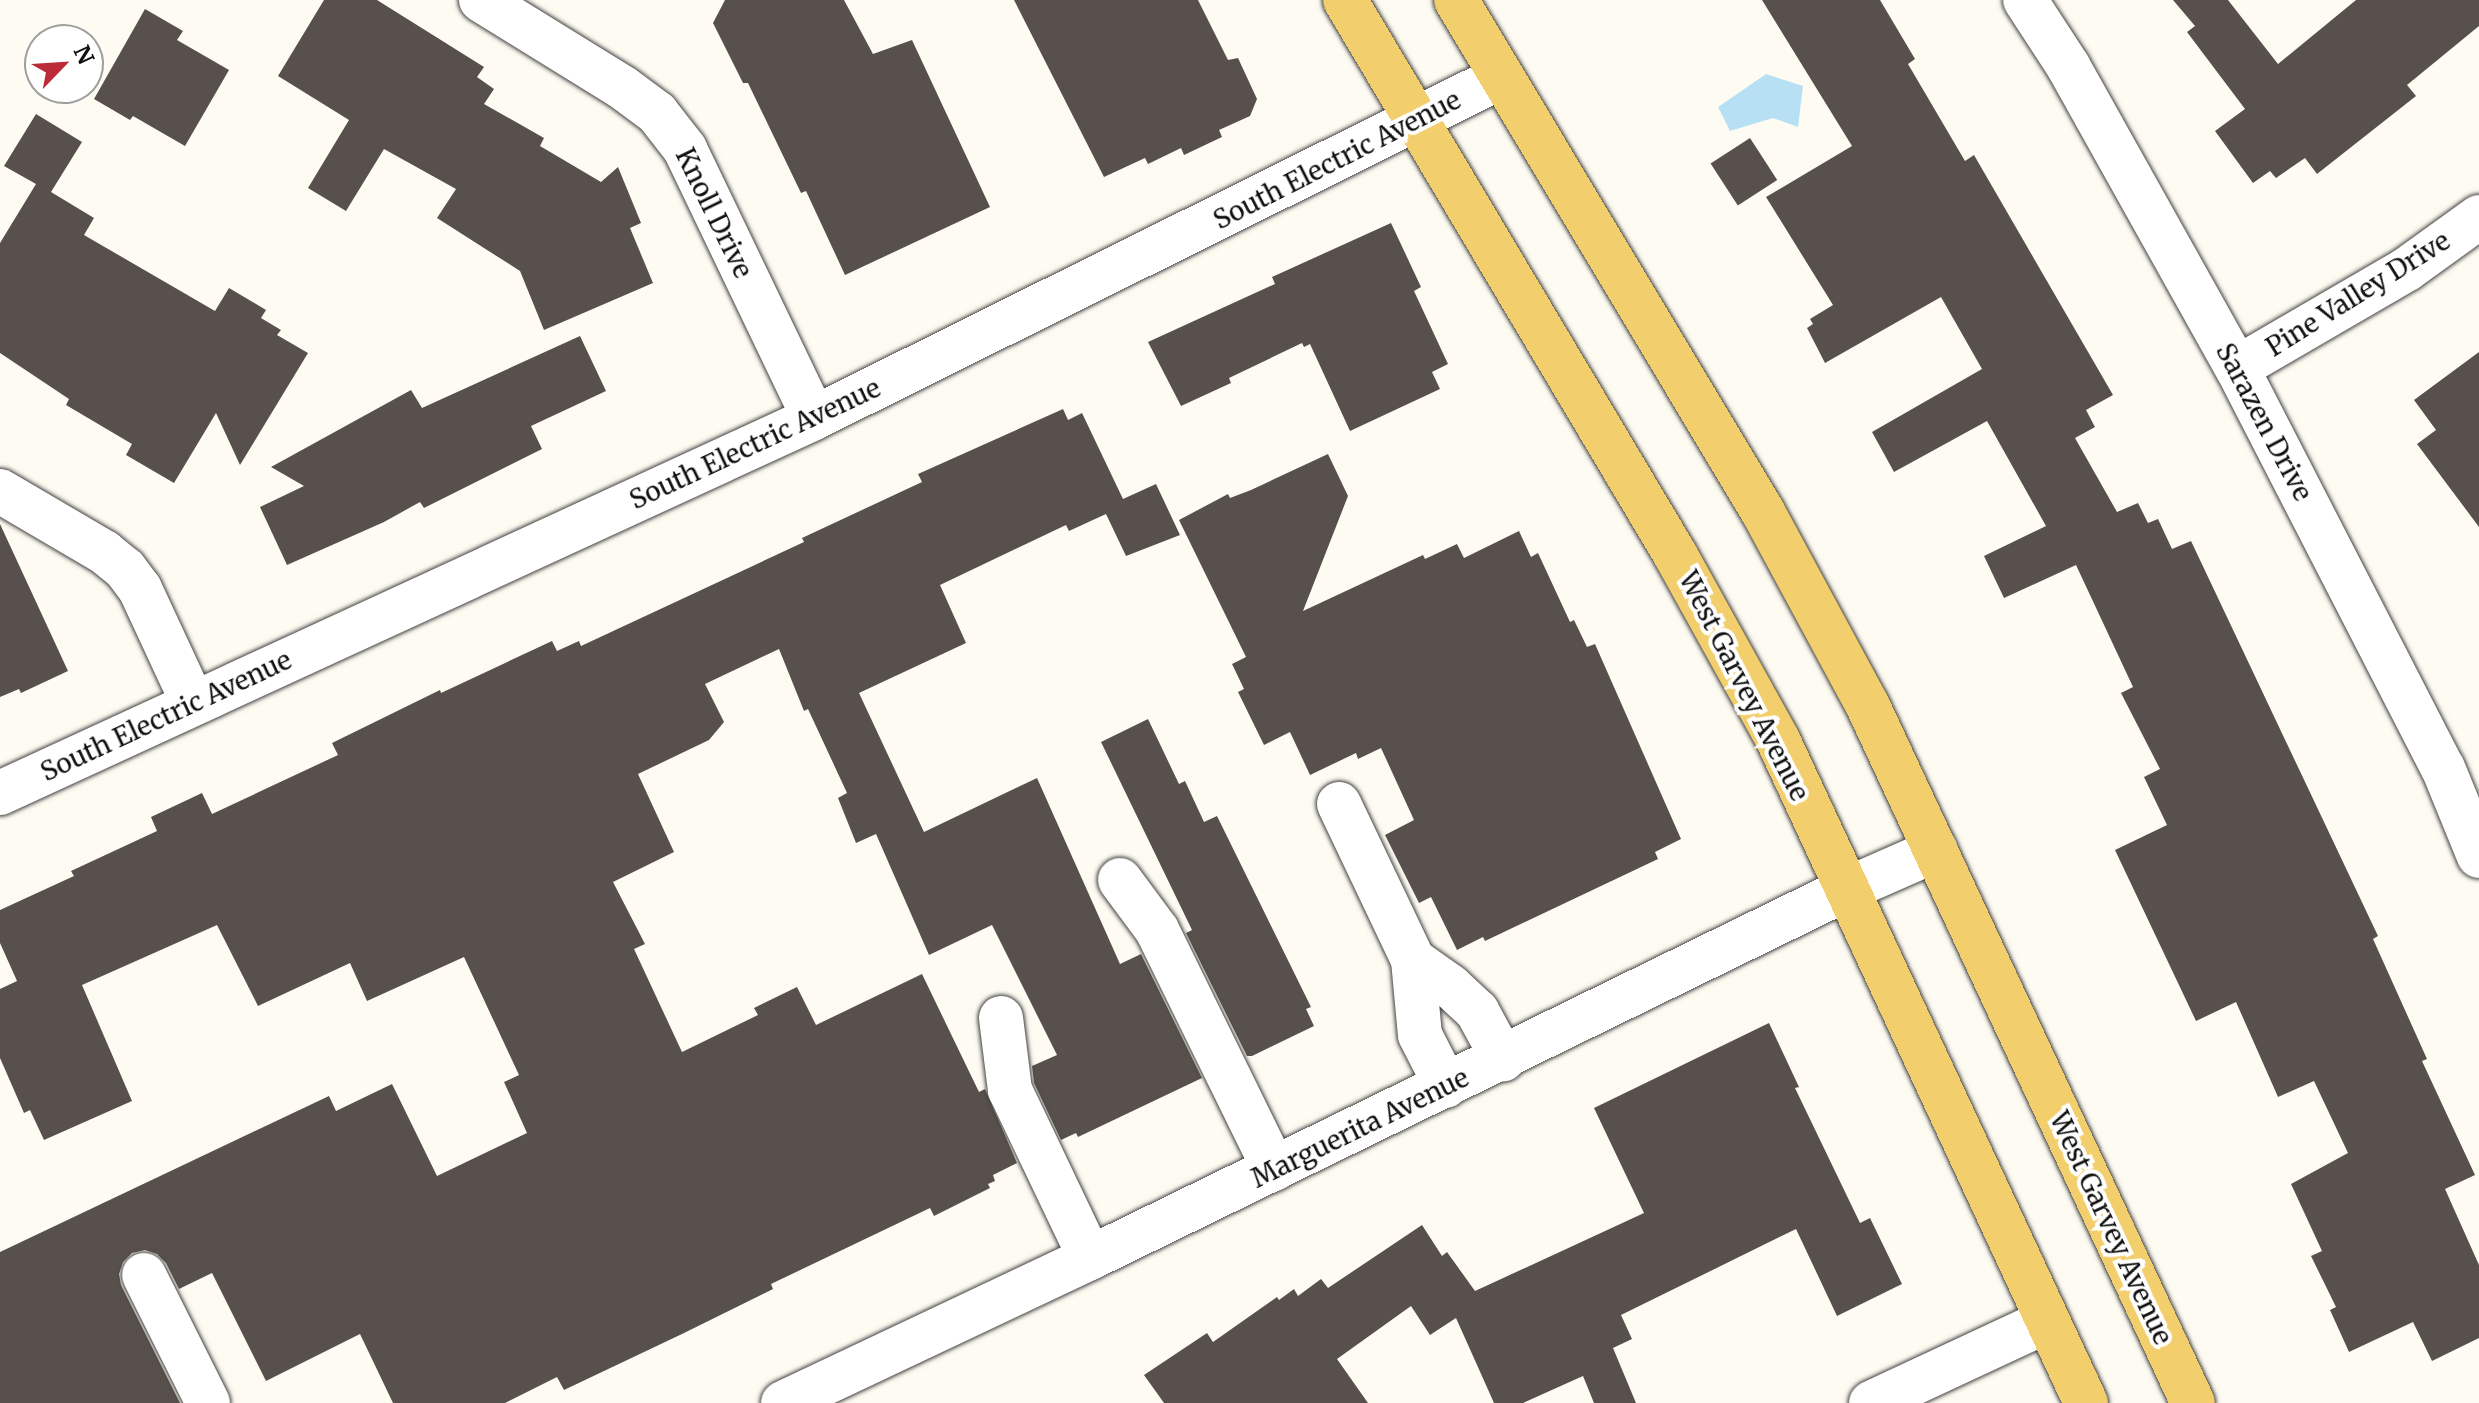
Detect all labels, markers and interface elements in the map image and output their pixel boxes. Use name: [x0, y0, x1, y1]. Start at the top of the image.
north arrow: [24, 24, 104, 104]
text: N: [68, 41, 100, 68]
street label: South Electric Avenue: [1208, 84, 1466, 236]
street label: Knoll Drive: [669, 143, 759, 283]
street label: Pine Valley Drive: [2260, 225, 2456, 363]
street label: Sarazen Drive: [2209, 338, 2319, 506]
street label: South Electric Avenue: [625, 372, 885, 516]
street label: West Garvey Avenue: [1673, 566, 1815, 806]
street label: South Electric Avenue: [36, 644, 296, 788]
street label: Marguerita Avenue: [1246, 1062, 1474, 1194]
street label: West Garvey Avenue: [2043, 1107, 2179, 1349]

